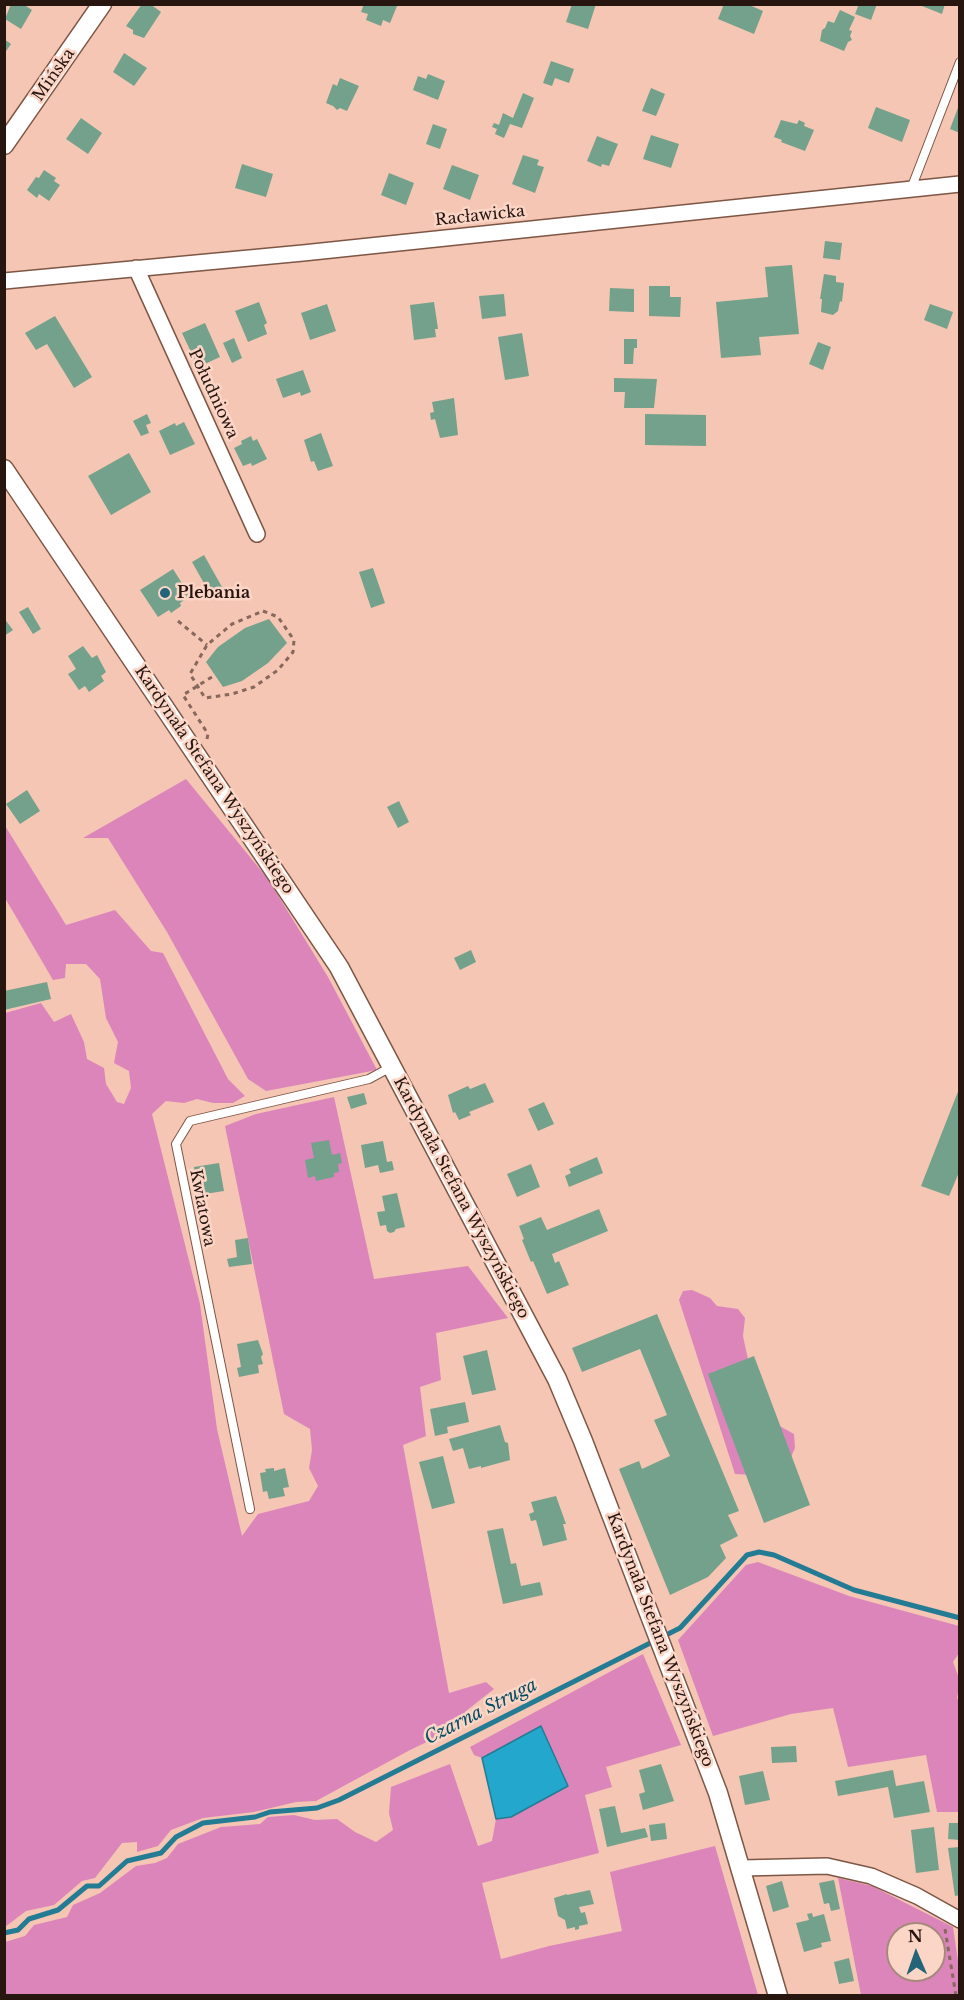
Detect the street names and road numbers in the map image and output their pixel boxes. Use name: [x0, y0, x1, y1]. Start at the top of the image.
street label: Mińska: [29, 45, 79, 105]
street label: Racławicka: [434, 202, 526, 230]
street label: Południowa: [184, 346, 242, 442]
street label: Kardynała Stefana Wyszyńskiego: [130, 662, 298, 898]
street label: Kardynała Stefana Wyszyńskiego: [389, 1074, 533, 1322]
street label: Kwiatowa: [185, 1168, 219, 1248]
street label: Kardynała Stefana Wyszyńskiego: [602, 1510, 718, 1770]

